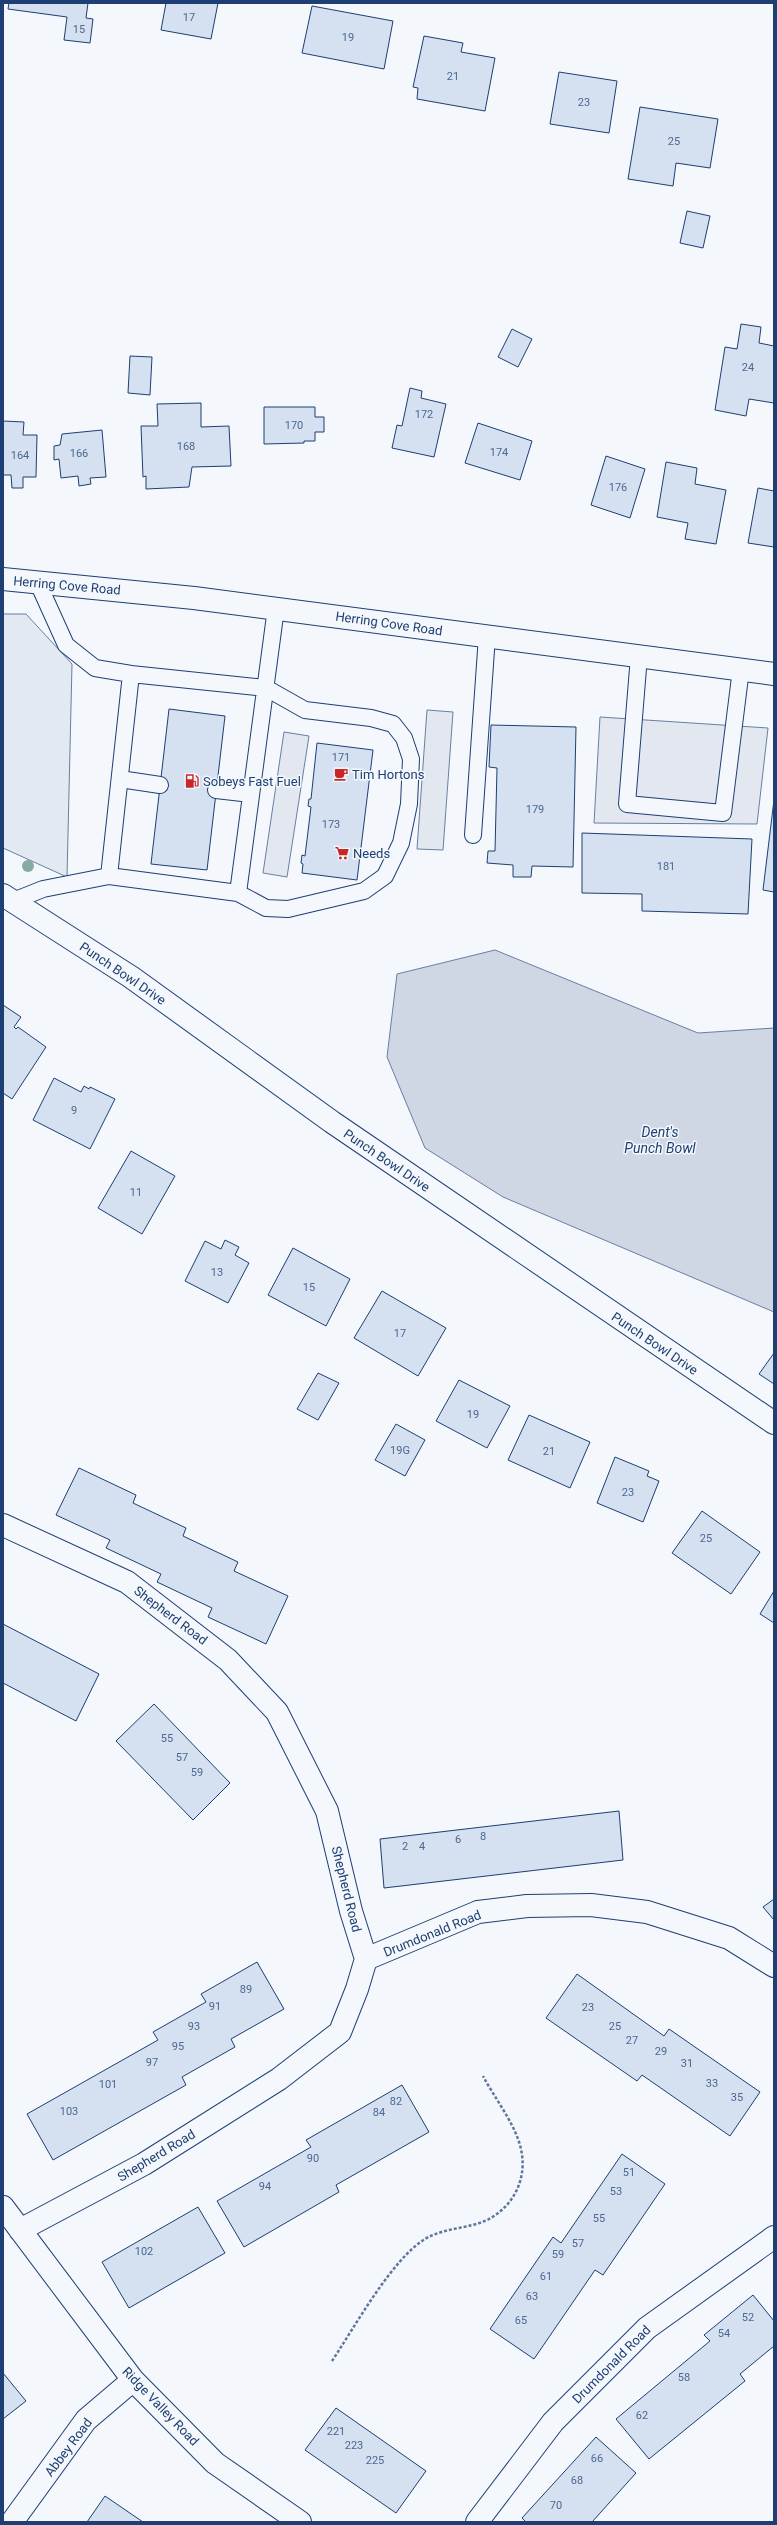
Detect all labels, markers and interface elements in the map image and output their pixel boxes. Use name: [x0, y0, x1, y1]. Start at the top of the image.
house number: 17: [183, 11, 195, 24]
house number: 15: [73, 23, 85, 36]
house number: 19: [342, 31, 354, 44]
house number: 21: [447, 70, 459, 83]
house number: 23: [578, 96, 590, 109]
house number: 25: [668, 135, 680, 148]
house number: 24: [742, 361, 754, 374]
house number: 172: [415, 408, 433, 421]
house number: 170: [285, 419, 303, 432]
house number: 168: [177, 440, 195, 453]
house number: 174: [490, 446, 508, 459]
house number: 166: [70, 447, 88, 460]
house number: 164: [11, 449, 29, 462]
house number: 176: [609, 481, 627, 494]
street label: Herring Cove Road: [13, 573, 121, 598]
street label: Herring Cove Road: [335, 609, 443, 638]
house number: 171: [332, 751, 350, 764]
cafe icon: Tim Hortons: [333, 766, 349, 782]
place label: Tim Hortons: [352, 767, 425, 782]
fuel station icon: Sobeys Fast Fuel: [184, 773, 200, 789]
place label: Sobeys Fast Fuel: [203, 774, 301, 789]
house number: 179: [526, 803, 544, 816]
house number: 173: [322, 818, 340, 831]
supermarket icon: Needs: [334, 845, 350, 861]
place label: Needs: [353, 846, 390, 861]
house number: 181: [657, 860, 675, 873]
street label: Punch Bowl Drive: [77, 939, 169, 1008]
house number: 9: [71, 1104, 77, 1117]
water label: Dent's Punch Bowl: [624, 1124, 696, 1156]
street label: Punch Bowl Drive: [341, 1126, 433, 1195]
house number: 11: [130, 1186, 142, 1199]
house number: 13: [211, 1266, 223, 1279]
house number: 15: [303, 1281, 315, 1294]
street label: Punch Bowl Drive: [609, 1309, 701, 1378]
house number: 17: [394, 1327, 406, 1340]
house number: 19: [467, 1408, 479, 1421]
house number: 19G: [390, 1444, 410, 1457]
house number: 21: [543, 1445, 555, 1458]
house number: 23: [622, 1486, 634, 1499]
house number: 25: [700, 1532, 712, 1545]
street label: Shepherd Road: [131, 1583, 210, 1648]
house number: 55: [161, 1732, 173, 1745]
house number: 57: [176, 1751, 188, 1764]
house number: 59: [191, 1766, 203, 1779]
house number: 8: [480, 1830, 486, 1843]
house number: 6: [455, 1833, 461, 1846]
house number: 2: [402, 1840, 408, 1853]
house number: 4: [419, 1840, 425, 1853]
street label: Shepherd Road: [329, 1845, 364, 1934]
street label: Drumdonald Road: [381, 1907, 483, 1960]
house number: 89: [240, 1983, 252, 1996]
house number: 91: [209, 2000, 221, 2013]
house number: 23: [582, 2001, 594, 2014]
house number: 93: [188, 2020, 200, 2033]
house number: 25: [609, 2020, 621, 2033]
house number: 27: [626, 2034, 638, 2047]
house number: 95: [172, 2040, 184, 2053]
house number: 29: [655, 2045, 667, 2058]
house number: 97: [146, 2056, 158, 2069]
house number: 31: [681, 2057, 693, 2070]
house number: 33: [706, 2077, 718, 2090]
house number: 101: [99, 2078, 117, 2091]
house number: 35: [731, 2091, 743, 2104]
house number: 82: [390, 2095, 402, 2108]
house number: 103: [60, 2105, 78, 2118]
house number: 84: [373, 2106, 385, 2119]
street label: Shepherd Road: [115, 2126, 198, 2184]
house number: 90: [307, 2152, 319, 2165]
house number: 51: [623, 2166, 635, 2179]
house number: 94: [259, 2180, 271, 2193]
house number: 53: [610, 2185, 622, 2198]
house number: 55: [593, 2212, 605, 2225]
house number: 57: [572, 2237, 584, 2250]
house number: 102: [135, 2245, 153, 2258]
house number: 59: [552, 2248, 564, 2261]
house number: 61: [540, 2270, 552, 2283]
house number: 63: [526, 2290, 538, 2303]
house number: 52: [742, 2311, 754, 2324]
house number: 65: [515, 2314, 527, 2327]
street label: Drumdonald Road: [569, 2322, 653, 2406]
house number: 54: [718, 2327, 730, 2340]
street label: Ridge Valley Road: [119, 2364, 202, 2449]
house number: 58: [678, 2371, 690, 2384]
house number: 62: [636, 2409, 648, 2422]
street label: Abbey Road: [42, 2415, 95, 2479]
house number: 221: [327, 2425, 345, 2438]
house number: 223: [345, 2439, 363, 2452]
house number: 66: [591, 2452, 603, 2465]
house number: 225: [366, 2454, 384, 2467]
house number: 68: [571, 2474, 583, 2487]
house number: 70: [550, 2499, 562, 2512]

